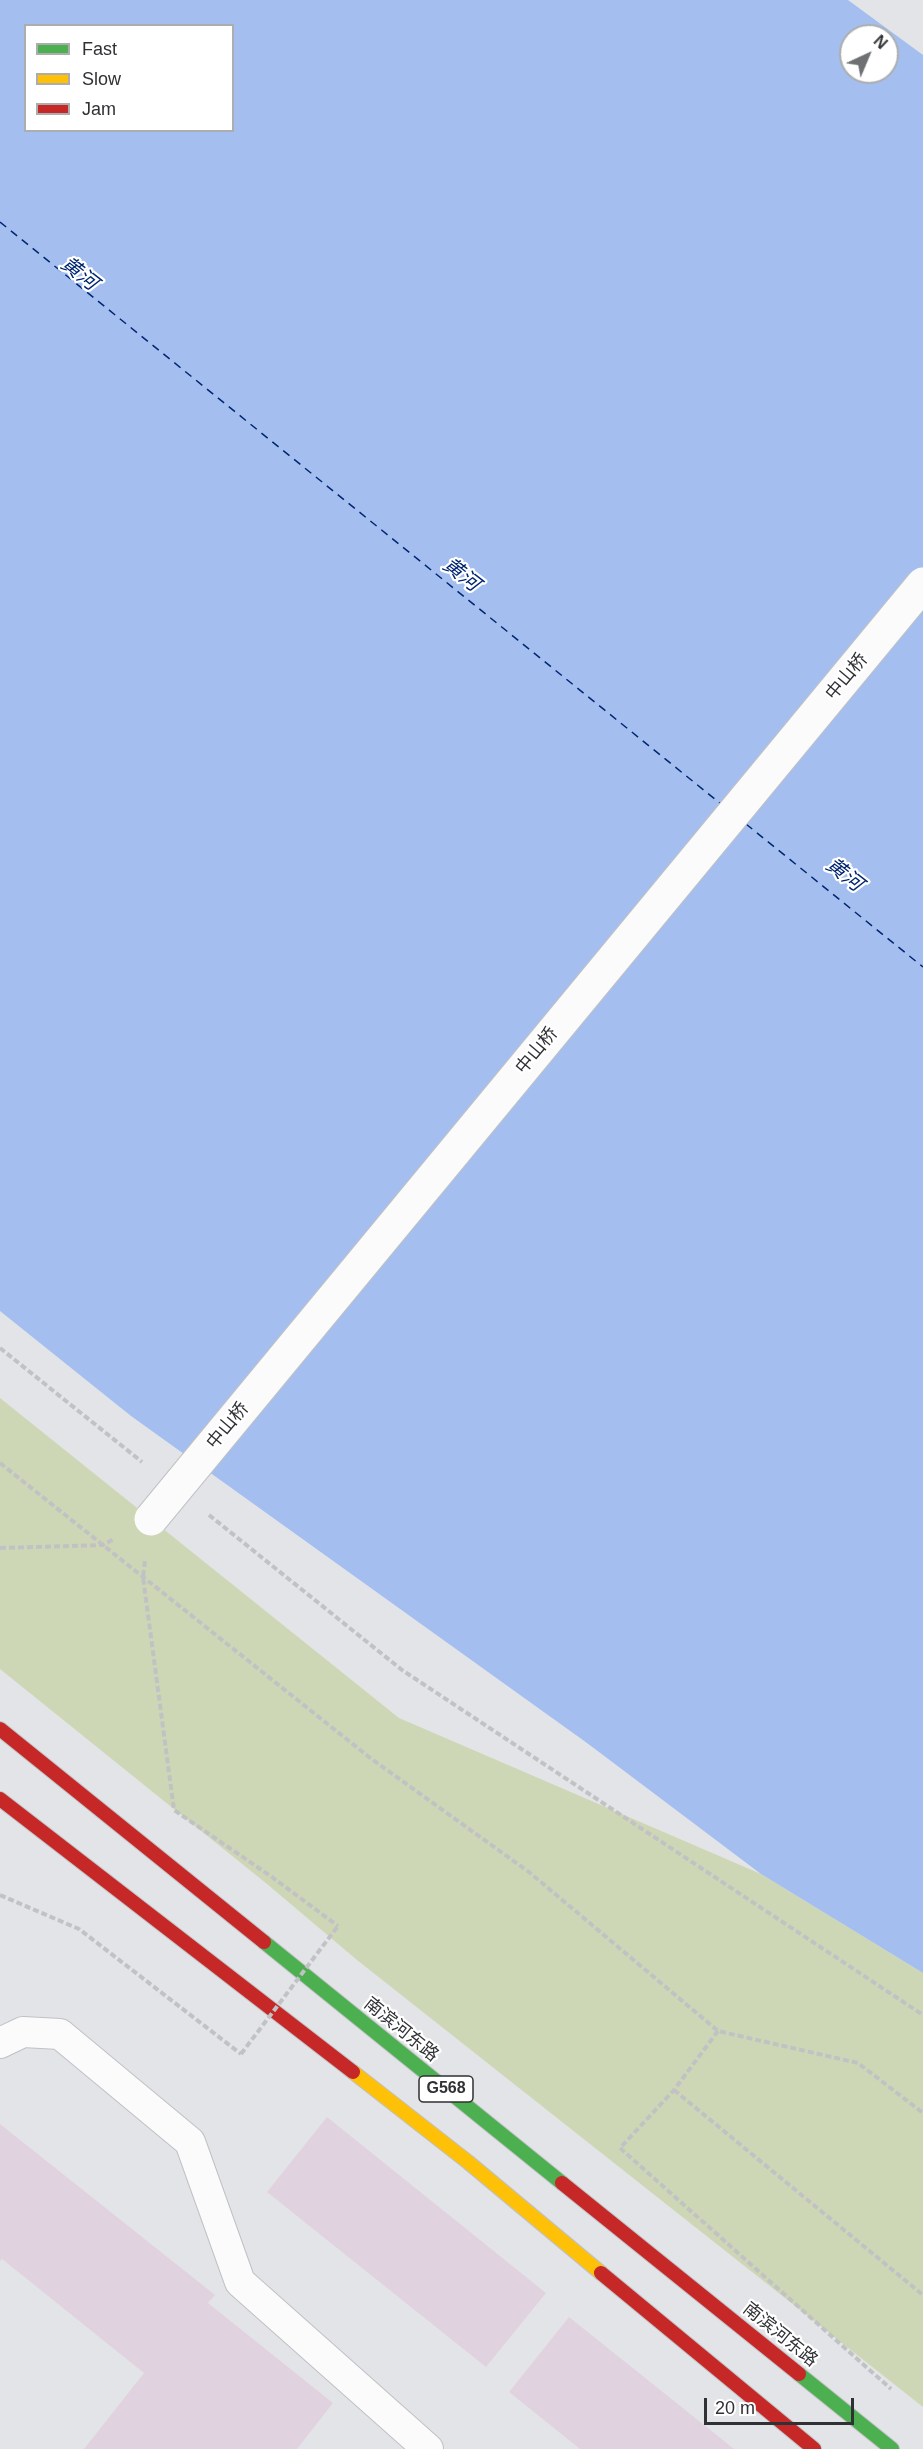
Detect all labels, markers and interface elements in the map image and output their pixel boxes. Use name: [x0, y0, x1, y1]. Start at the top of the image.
legend: [24, 24, 234, 132]
north arrow: [839, 24, 899, 84]
text: N: [870, 32, 891, 52]
text: Fast: [82, 39, 117, 59]
text: Slow: [82, 69, 121, 89]
text: Jam: [82, 99, 116, 119]
water label: 黄河: [56, 252, 102, 296]
water label: 黄河: [438, 553, 484, 597]
street label: 中山桥: [821, 649, 873, 705]
water label: 黄河: [821, 853, 867, 897]
street label: 中山桥: [511, 1023, 563, 1079]
street label: 中山桥: [202, 1398, 254, 1454]
street label: 南滨河东路: [359, 1993, 443, 2067]
road number: G568: [419, 2076, 473, 2102]
street label: 南滨河东路: [738, 2298, 822, 2372]
scale bar: [707, 2386, 857, 2424]
text: 20 m: [715, 2398, 755, 2418]

